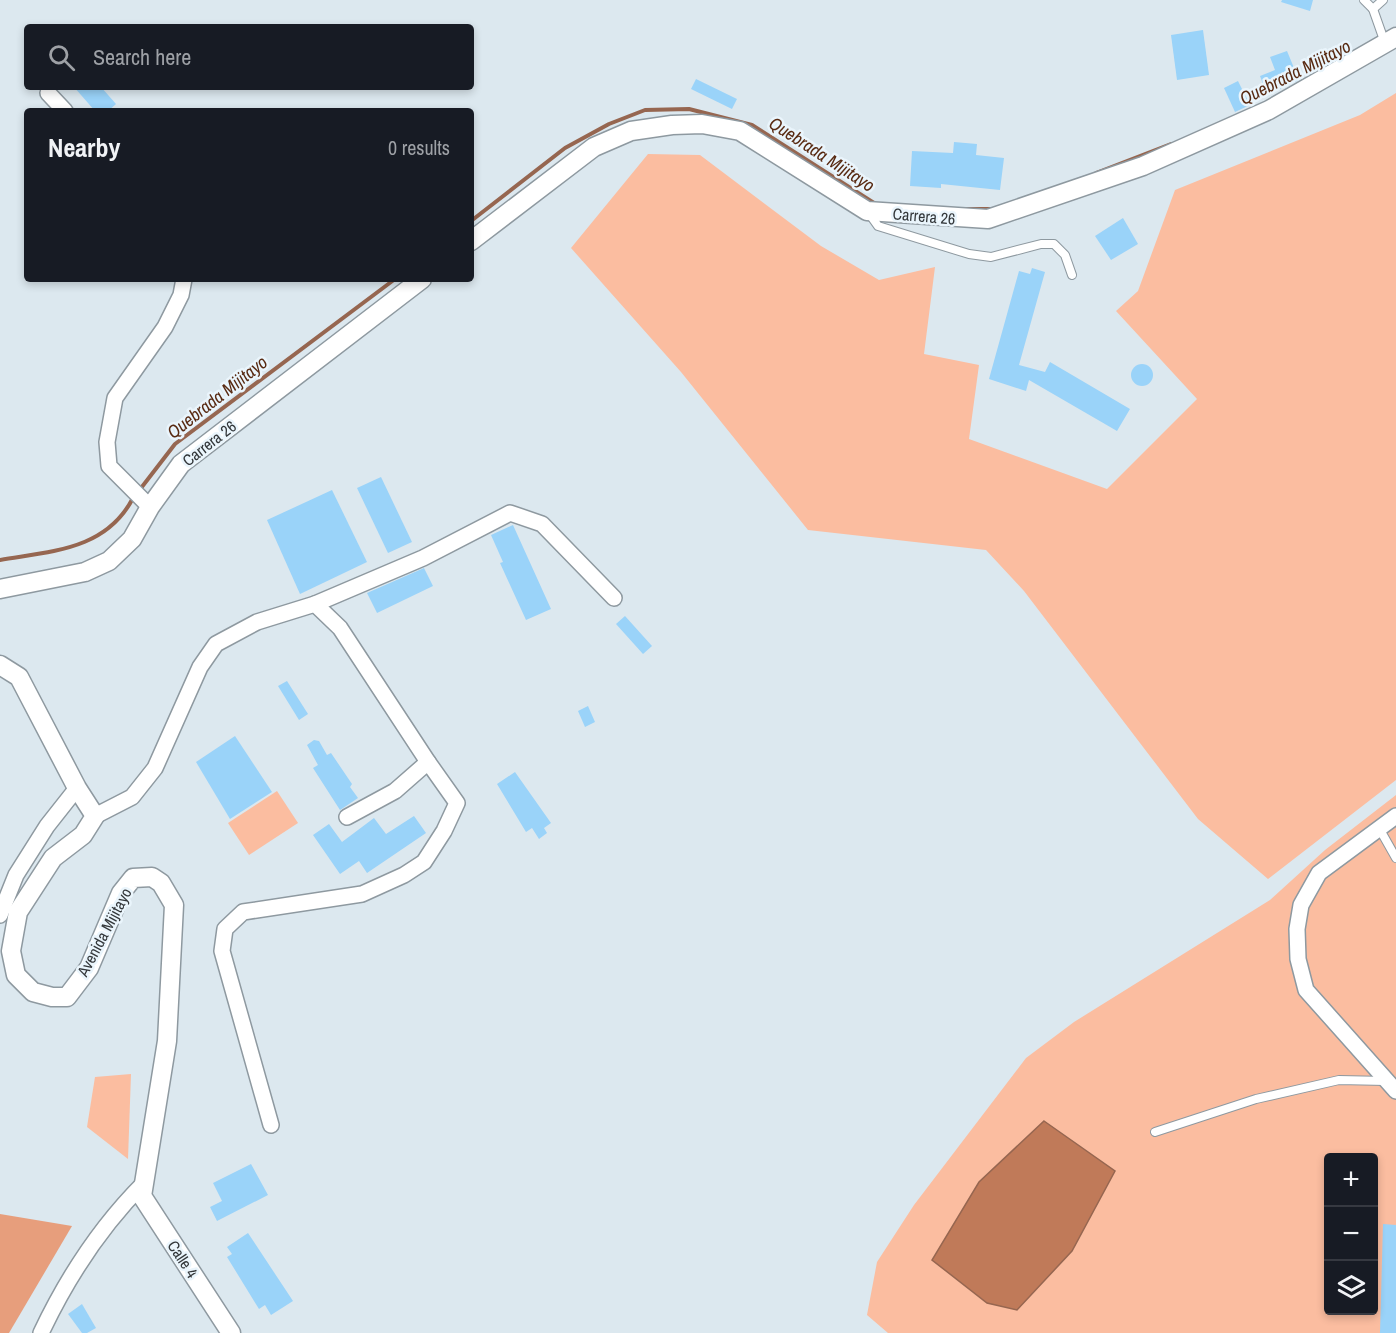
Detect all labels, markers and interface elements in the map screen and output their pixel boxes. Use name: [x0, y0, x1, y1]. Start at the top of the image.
search box: [24, 24, 474, 90]
water label: Quebrada Mijitayo: [1235, 33, 1355, 111]
icon: search: [45, 41, 78, 74]
text: Search here: [93, 42, 191, 72]
water label: Quebrada Mijitayo: [764, 110, 880, 198]
text: Nearby: [48, 130, 120, 165]
text: 0 results: [388, 134, 450, 161]
street label: Carrera 26: [892, 202, 956, 230]
water label: Quebrada Mijitayo: [161, 350, 273, 444]
street label: Carrera 26: [178, 415, 240, 471]
street label: Avenida Mijitayo: [71, 884, 137, 981]
map controls: [1324, 1153, 1378, 1315]
button: +: [1324, 1153, 1378, 1207]
button: −: [1324, 1207, 1378, 1261]
street label: Calle 4: [163, 1236, 203, 1282]
button: layers: [1324, 1261, 1378, 1315]

